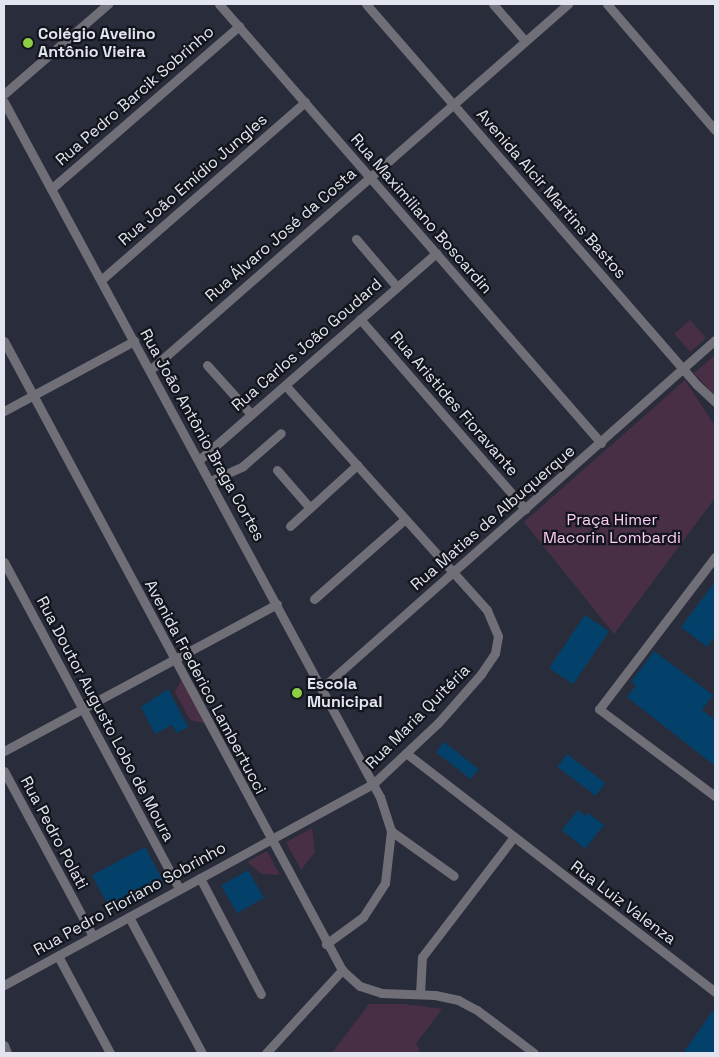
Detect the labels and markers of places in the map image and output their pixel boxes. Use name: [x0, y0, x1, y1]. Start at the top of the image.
place label: Colégio Avelino Antônio Vieira: [38, 24, 156, 62]
marker: Colégio Avelino Antônio Vieira: [22, 37, 34, 49]
place label: Escola Municipal: [307, 674, 382, 712]
marker: Escola Municipal: [291, 687, 303, 699]

